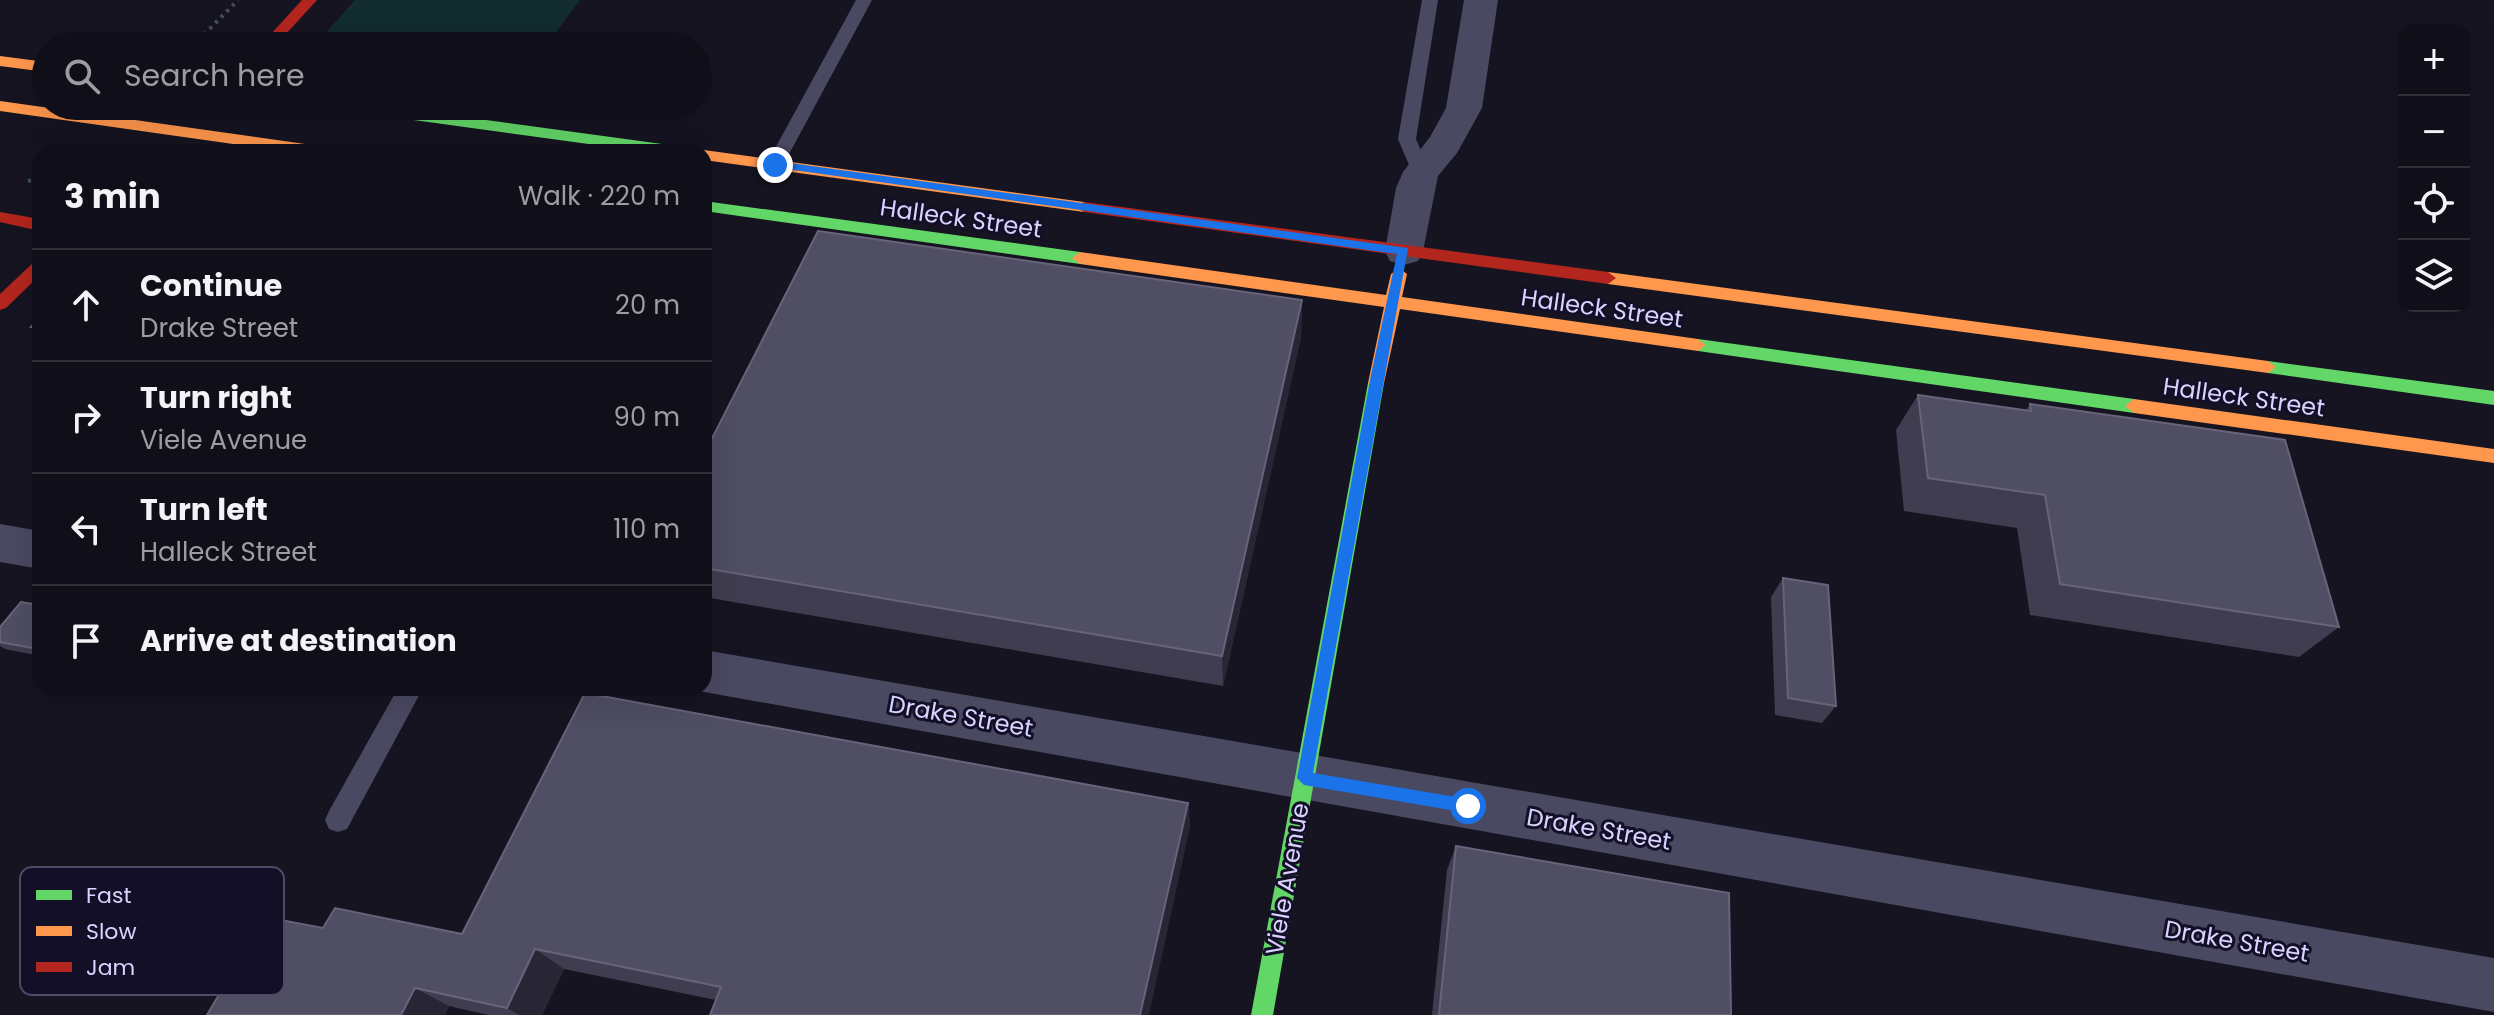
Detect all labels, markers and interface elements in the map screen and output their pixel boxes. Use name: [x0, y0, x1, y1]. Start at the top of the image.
map controls: [2398, 24, 2470, 312]
button: +: [2398, 24, 2470, 96]
search box: [32, 32, 712, 120]
icon: search: [60, 54, 104, 98]
text: Search here: [124, 54, 305, 97]
button: −: [2398, 96, 2470, 168]
route end: [757, 147, 793, 183]
button: locate: [2398, 168, 2470, 240]
text: 3 min: [64, 172, 161, 220]
text: Walk · 220 m: [518, 178, 680, 214]
street label: Halleck Street: [878, 190, 1044, 246]
button: layers: [2398, 240, 2470, 312]
text: Continue: [140, 264, 282, 307]
street label: Halleck Street: [1519, 280, 1685, 336]
icon: ahead: [64, 283, 108, 327]
text: 20 m: [615, 287, 680, 323]
text: Drake Street: [140, 310, 298, 346]
street label: Halleck Street: [2161, 369, 2327, 425]
text: Turn right: [140, 376, 292, 419]
icon: right: [64, 395, 108, 439]
text: 90 m: [614, 399, 680, 435]
text: Viele Avenue: [140, 422, 307, 458]
text: Turn left: [140, 488, 268, 531]
icon: left: [64, 507, 108, 551]
text: 110 m: [613, 511, 680, 547]
text: Halleck Street: [140, 534, 317, 570]
icon: arrive: [64, 619, 108, 663]
text: Arrive at destination: [140, 619, 457, 662]
street label: Drake Street: [886, 687, 1036, 745]
route start: [1450, 788, 1486, 824]
street label: Viele Avenue: [1257, 800, 1317, 958]
street label: Drake Street: [1524, 800, 1674, 858]
legend: [20, 867, 284, 995]
text: Fast: [86, 880, 131, 911]
street label: Drake Street: [2162, 912, 2312, 970]
text: Slow: [86, 916, 136, 947]
text: Jam: [86, 952, 135, 983]

